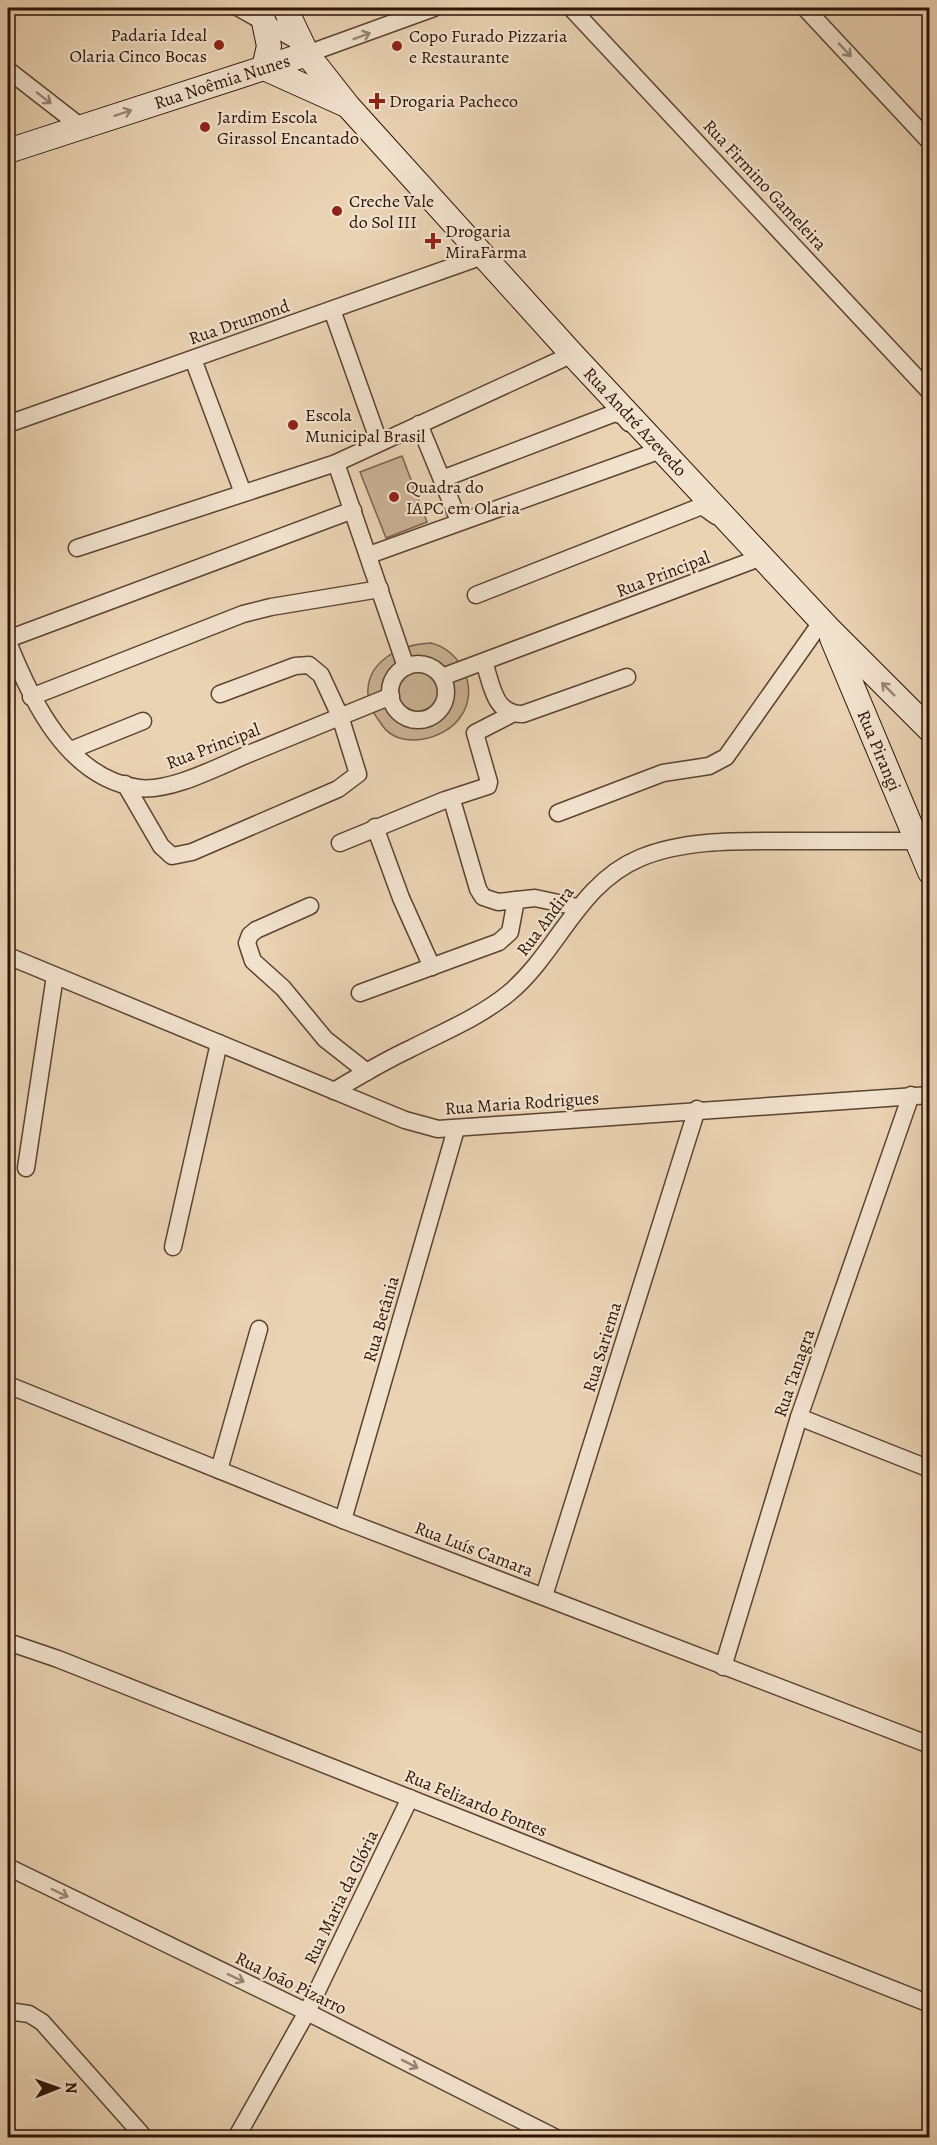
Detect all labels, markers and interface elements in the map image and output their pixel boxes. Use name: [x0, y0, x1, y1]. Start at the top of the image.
place label: Padaria Ideal Olaria Cinco Bocas: [69, 23, 208, 68]
place label: Copo Furado Pizzaria e Restaurante: [409, 24, 568, 69]
one-way arrow: [352, 29, 371, 40]
marker: Padaria Ideal Olaria Cinco Bocas: [212, 38, 226, 52]
marker: Copo Furado Pizzaria e Restaurante: [390, 39, 404, 53]
one-way arrow: [838, 43, 852, 58]
street label: Rua Noêmia Nunes: [151, 48, 293, 115]
place label: Drogaria Pacheco: [389, 89, 518, 113]
one-way arrow: [35, 92, 51, 105]
marker: Drogaria Pacheco: [370, 94, 384, 108]
place label: Jardim Escola Girassol Encantado: [217, 105, 359, 150]
one-way arrow: [113, 107, 132, 118]
street label: Rua Firmino Gameleira: [698, 114, 833, 256]
marker: Jardim Escola Girassol Encantado: [198, 120, 212, 134]
place label: Creche Vale do Sol III: [349, 189, 434, 234]
marker: Creche Vale do Sol III: [330, 204, 344, 218]
place label: Drogaria MiraFarma: [445, 219, 528, 264]
marker: Drogaria MiraFarma: [426, 234, 440, 248]
street label: Rua Drumond: [185, 293, 293, 350]
street label: Rua André Azevedo: [578, 362, 692, 482]
place label: Escola Municipal Brasil: [305, 403, 426, 448]
marker: Escola Municipal Brasil: [286, 418, 300, 432]
place label: Quadra do IAPC em Olaria: [406, 475, 520, 520]
marker: Quadra do IAPC em Olaria: [387, 490, 401, 504]
street label: Rua Principal: [613, 545, 714, 603]
one-way arrow: [881, 681, 896, 696]
street label: Rua Pirangi: [851, 706, 907, 795]
street label: Rua Principal: [163, 717, 264, 775]
street label: Rua Andira: [511, 881, 580, 961]
street label: Rua Maria Rodrigues: [444, 1086, 600, 1120]
street label: Rua Betânia: [357, 1273, 405, 1365]
street label: Rua Sariema: [577, 1298, 627, 1395]
street label: Rua Tanagra: [768, 1325, 820, 1420]
street label: Rua Luís Camara: [411, 1515, 537, 1583]
street label: Rua Felizardo Fontes: [401, 1763, 551, 1843]
street label: Rua Maria da Glória: [298, 1825, 384, 1968]
one-way arrow: [51, 1888, 69, 1899]
street label: Rua João Pizarro: [231, 1946, 351, 2020]
one-way arrow: [226, 1972, 244, 1984]
north arrow: [27, 2058, 87, 2118]
one-way arrow: [401, 2059, 419, 2071]
text: N: [60, 2082, 82, 2094]

